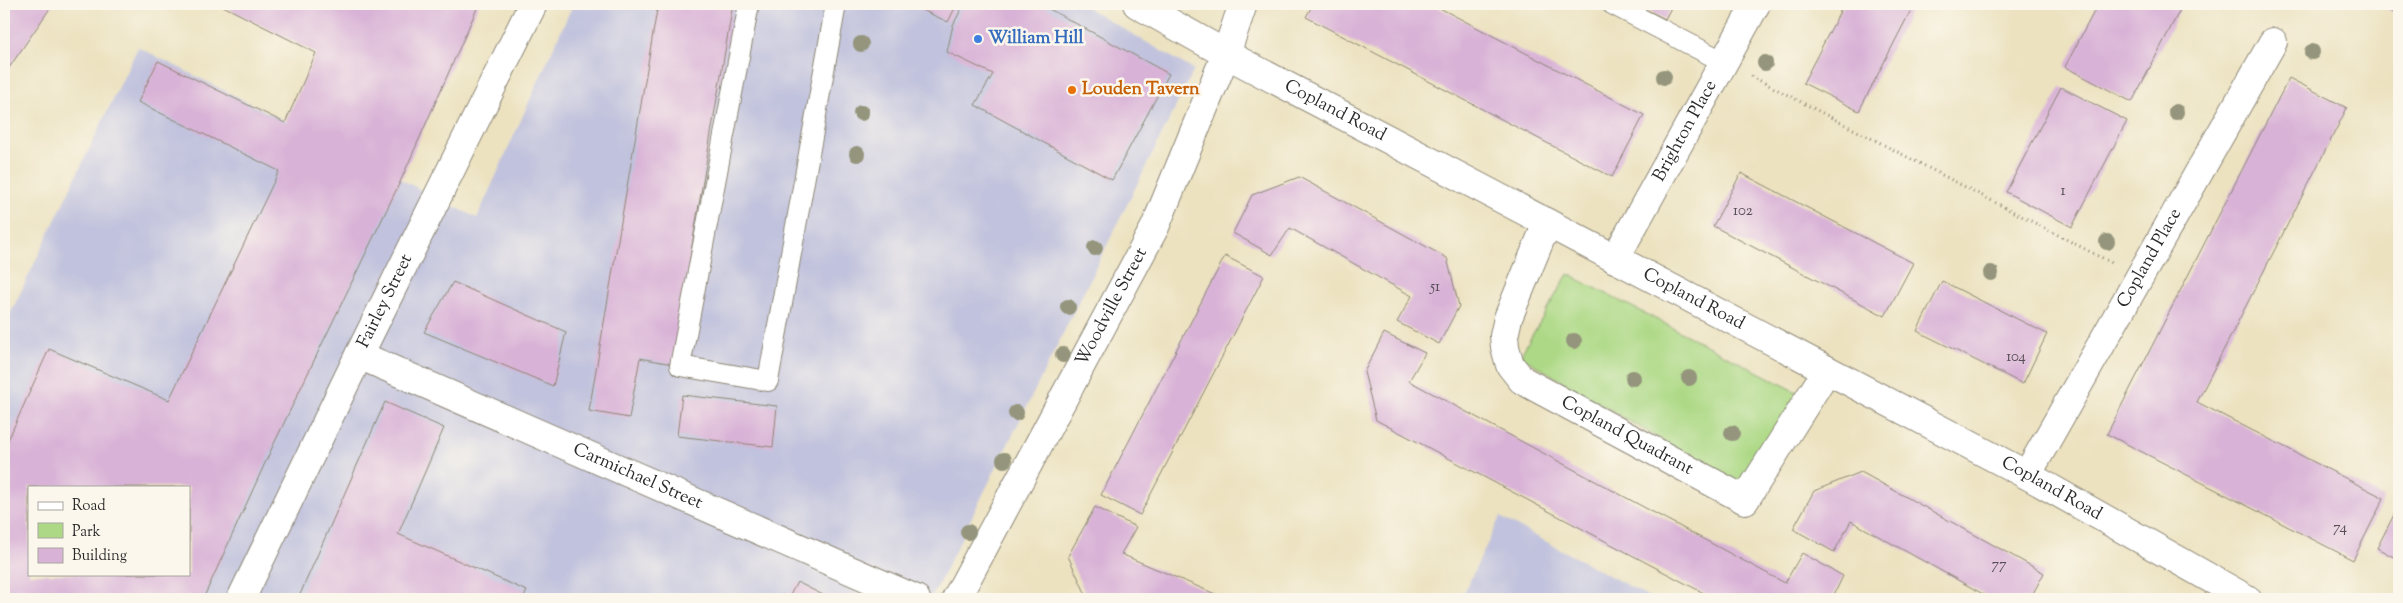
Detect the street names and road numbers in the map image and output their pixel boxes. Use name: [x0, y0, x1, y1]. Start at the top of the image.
street label: Copland Road: [1279, 74, 1390, 149]
street label: Brighton Place: [1647, 76, 1724, 187]
street label: Copland Place: [2111, 204, 2189, 313]
street label: Woodville Street: [1070, 243, 1155, 371]
street label: Fairley Street: [351, 250, 420, 353]
street label: Copland Road: [1638, 262, 1749, 337]
street label: Copland Quadrant: [1556, 390, 1697, 483]
street label: Carmichael Street: [568, 437, 706, 517]
street label: Copland Road: [1996, 450, 2107, 528]

